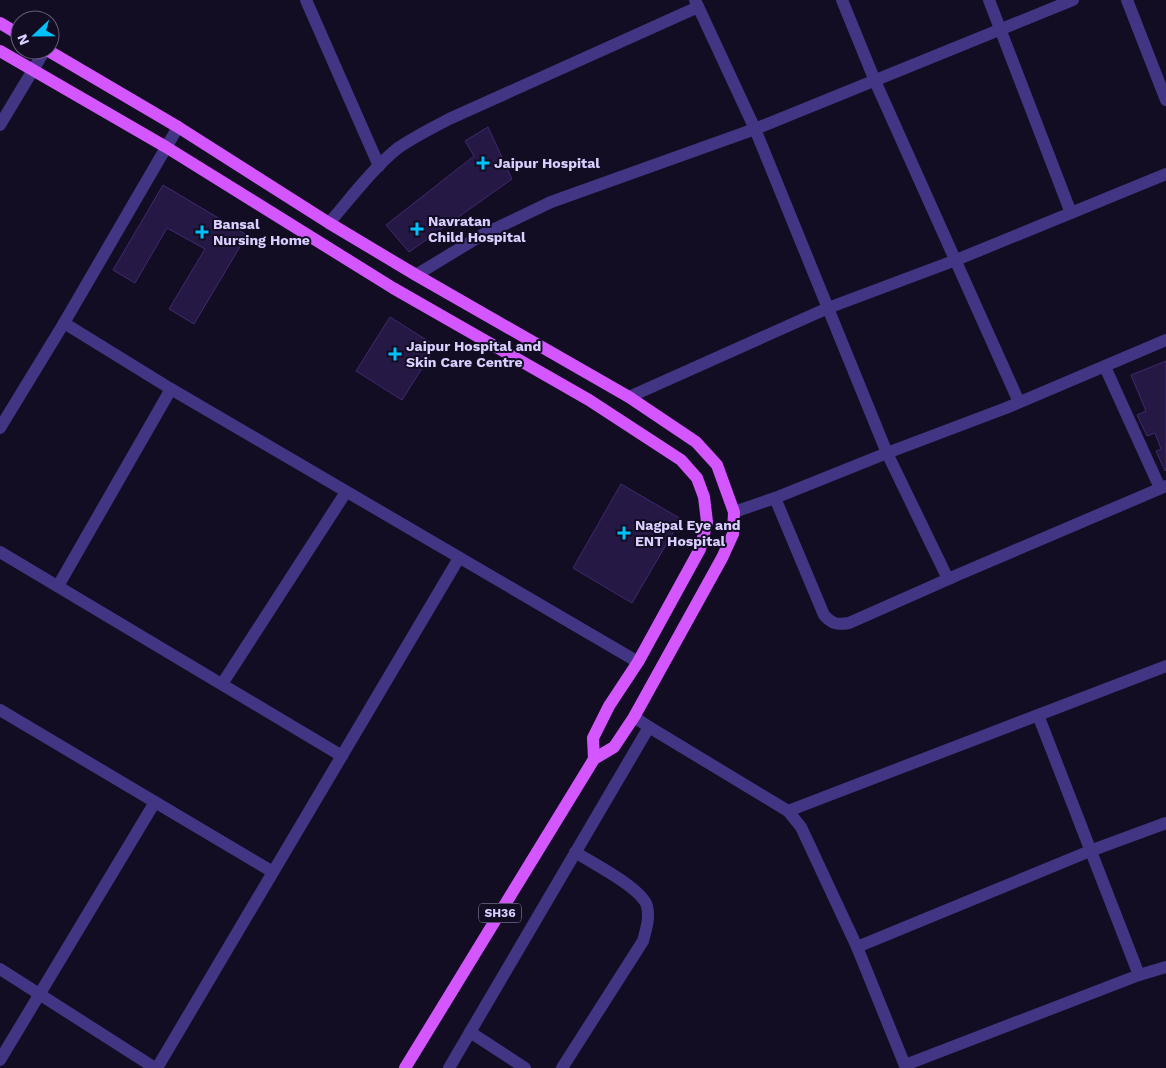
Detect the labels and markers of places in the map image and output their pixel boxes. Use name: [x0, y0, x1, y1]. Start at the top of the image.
place label: Jaipur Hospital: [494, 155, 600, 171]
marker: Jaipur Hospital: [476, 156, 490, 170]
place label: Navratan Child Hospital: [428, 213, 526, 245]
place label: Bansal Nursing Home: [213, 216, 310, 248]
marker: Navratan Child Hospital: [410, 222, 424, 236]
marker: Bansal Nursing Home: [195, 225, 209, 239]
place label: Jaipur Hospital and Skin Care Centre: [406, 338, 541, 370]
marker: Jaipur Hospital and Skin Care Centre: [388, 347, 402, 361]
place label: Nagpal Eye and ENT Hospital: [635, 517, 741, 549]
marker: Nagpal Eye and ENT Hospital: [617, 526, 631, 540]

